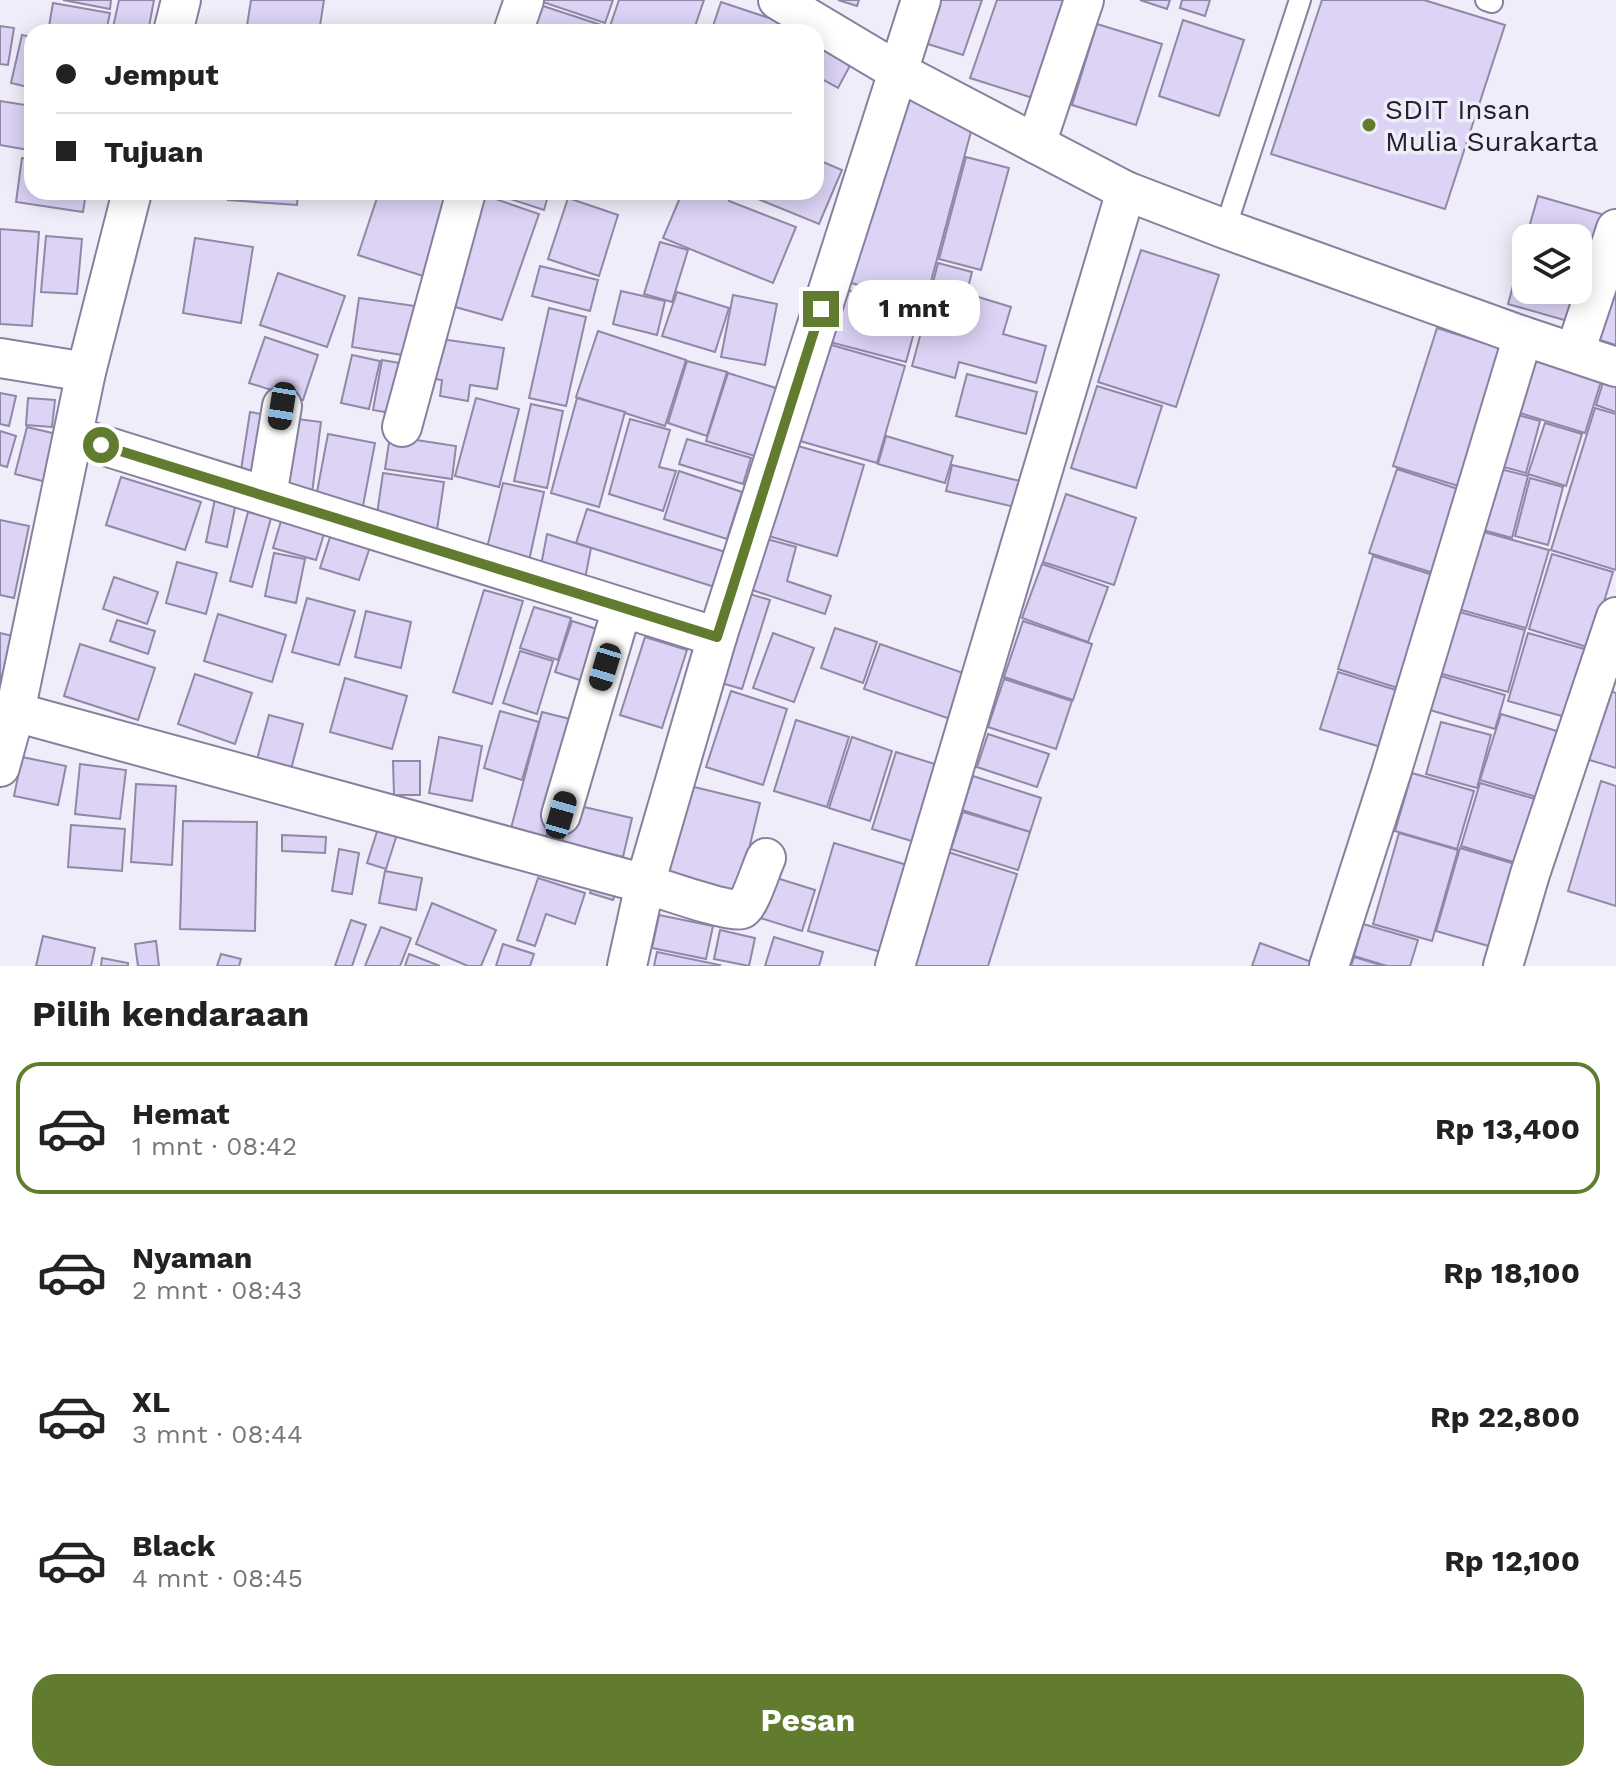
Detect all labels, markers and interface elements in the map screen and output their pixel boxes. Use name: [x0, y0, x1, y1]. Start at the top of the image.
text: Jemput: [104, 57, 219, 92]
place label: SDIT Insan Mulia Surakarta: [1385, 93, 1598, 158]
marker: SDIT Insan Mulia Surakarta: [1360, 116, 1378, 134]
text: Tujuan: [104, 134, 204, 169]
map controls: [1512, 224, 1592, 304]
button: layers: [1512, 224, 1592, 304]
callout: 1 mnt: [849, 281, 981, 337]
route end: [803, 291, 839, 327]
text: 1 mnt: [879, 293, 949, 323]
car: [266, 380, 298, 432]
route start: [83, 427, 119, 463]
car: [587, 641, 623, 693]
car: [543, 789, 579, 841]
text: Pilih kendaraan: [32, 993, 309, 1035]
icon: car: [36, 1092, 108, 1164]
text: Hemat: [132, 1096, 230, 1131]
text: Rp 13,400: [1435, 1111, 1580, 1146]
text: 1 mnt · 08:42: [132, 1131, 297, 1161]
icon: car: [36, 1236, 108, 1308]
text: Nyaman: [132, 1240, 252, 1275]
text: Rp 18,100: [1443, 1255, 1580, 1290]
text: 2 mnt · 08:43: [132, 1275, 302, 1305]
icon: car: [36, 1380, 108, 1452]
text: XL: [132, 1384, 170, 1419]
text: Rp 22,800: [1430, 1399, 1580, 1434]
text: 3 mnt · 08:44: [132, 1419, 303, 1449]
icon: car: [36, 1524, 108, 1596]
text: Black: [132, 1528, 216, 1563]
text: Rp 12,100: [1444, 1543, 1580, 1578]
text: 4 mnt · 08:45: [132, 1563, 303, 1593]
button: Pesan: [32, 1674, 1584, 1766]

